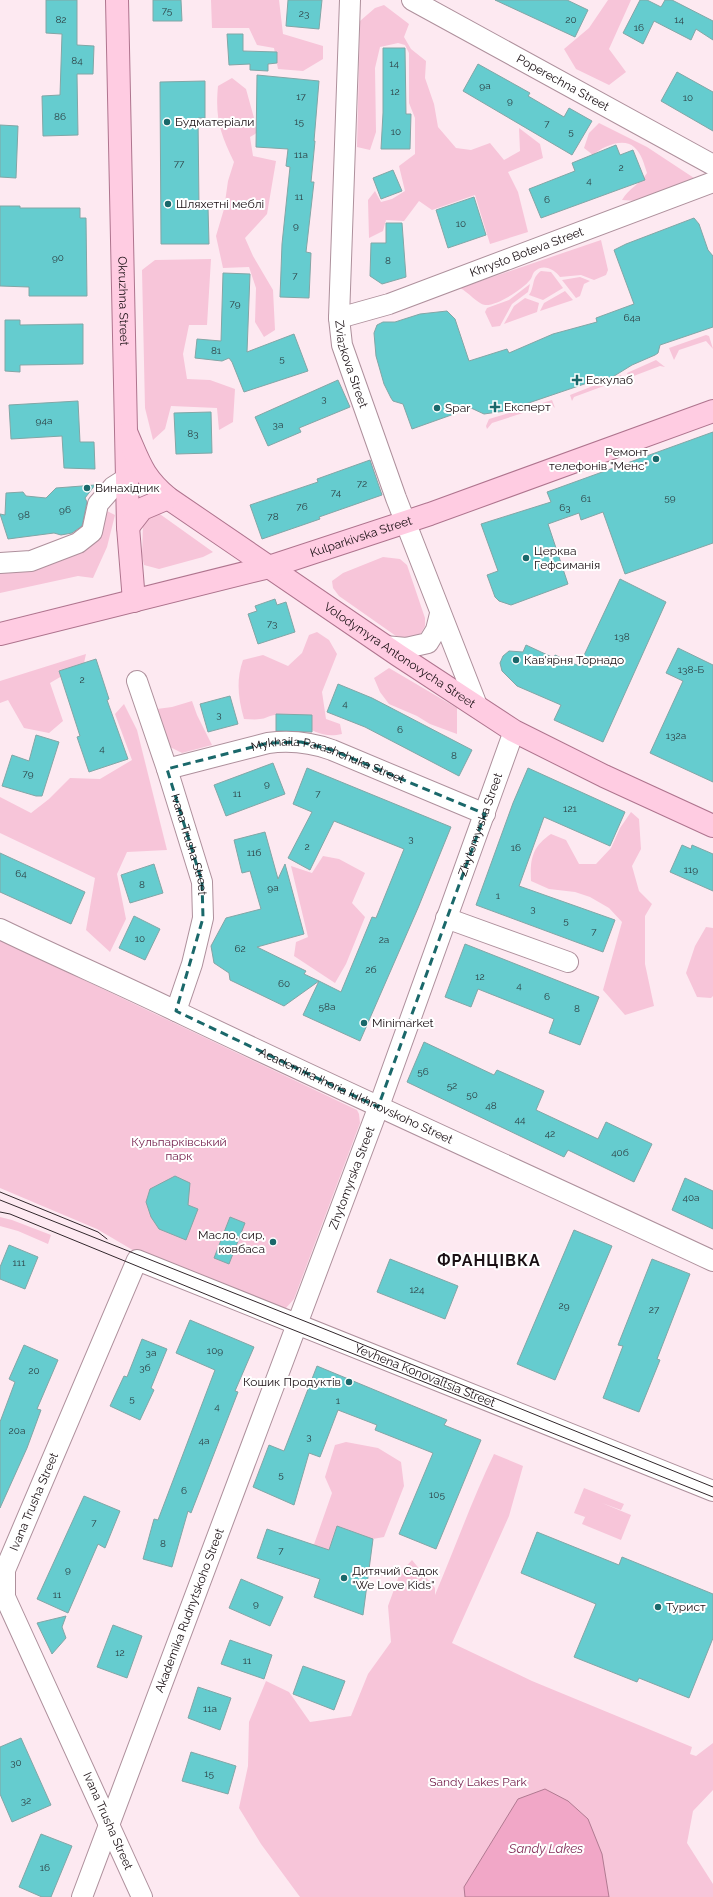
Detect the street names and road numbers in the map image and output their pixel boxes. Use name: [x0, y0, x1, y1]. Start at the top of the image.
street label: Poperechna Street: [514, 52, 612, 114]
street label: Khrysto Boteva Street: [468, 224, 585, 280]
street label: Okruzhna Street: [115, 256, 131, 346]
street label: Zviazkova Street: [332, 320, 371, 410]
street label: Kulparkivska Street: [308, 513, 414, 560]
street label: Volodymyra Antonovycha Street: [321, 600, 478, 711]
street label: Mykhaila Parashchuka Street: [250, 735, 406, 786]
street label: Zhytomyrska Street: [455, 771, 505, 878]
street label: Ivana Trusha Street: [168, 792, 209, 896]
street label: Academika Ihoria Iukhnovskoho Street: [257, 1045, 455, 1147]
street label: Zhytomyrska Street: [326, 1125, 378, 1231]
street label: Yevhena Konovaltsia Street: [353, 1341, 497, 1410]
street label: Ivana Trusha Street: [7, 1451, 61, 1553]
street label: Akademika Rudnytskoho Street: [152, 1526, 227, 1695]
street label: Ivana Trusha Street: [80, 1770, 136, 1872]

